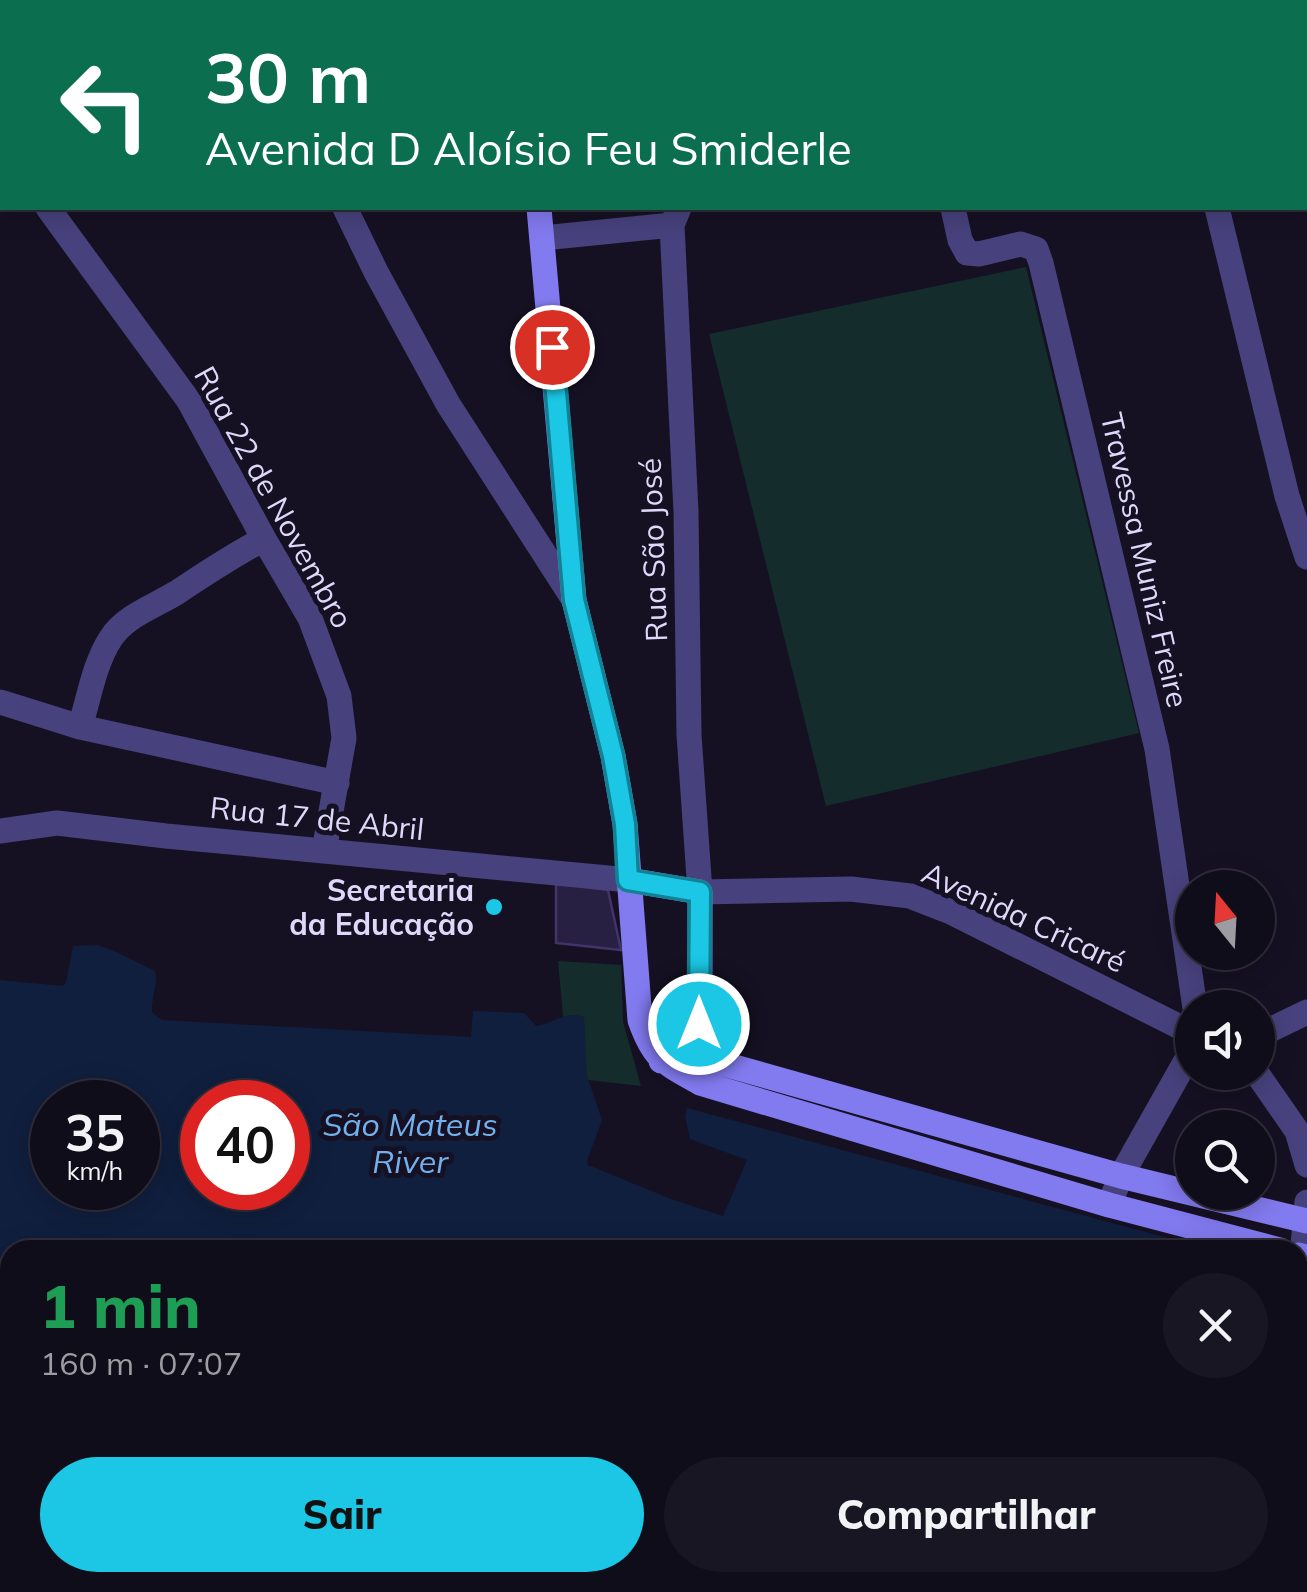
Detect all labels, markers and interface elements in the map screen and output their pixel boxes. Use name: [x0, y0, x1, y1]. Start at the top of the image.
text: 30 m: [205, 33, 371, 121]
icon: left: [40, 40, 170, 170]
text: Avenida D Aloísio Feu Smiderle: [205, 120, 852, 176]
pin: [510, 305, 595, 390]
icon: arrive: [525, 320, 580, 375]
street label: Rua 22 de Novembro: [186, 359, 362, 635]
street label: Travessa Muniz Freire: [1093, 409, 1197, 711]
street label: Rua São José: [631, 458, 675, 642]
street label: Rua 17 de Abril: [208, 788, 426, 848]
street label: Avenida Cricaré: [916, 853, 1132, 981]
north arrow: [1175, 870, 1275, 970]
map controls: [1175, 870, 1275, 1210]
place label: Secretaria da Educação: [289, 871, 474, 943]
marker: Secretaria da Educação: [483, 896, 505, 918]
position arrow: [647, 972, 751, 1076]
button: sound: [1175, 990, 1275, 1090]
speed limit sign: 40: [180, 1080, 310, 1210]
text: 35: [65, 1101, 125, 1164]
water label: São Mateus River: [322, 1104, 498, 1181]
button: search: [1175, 1110, 1275, 1210]
text: km/h: [67, 1155, 123, 1186]
text: 1 min: [40, 1268, 201, 1343]
button: close: [1163, 1273, 1268, 1378]
text: 160 m · 07:07: [40, 1343, 242, 1383]
button: Sair: [40, 1457, 644, 1572]
button: Compartilhar: [664, 1457, 1268, 1572]

